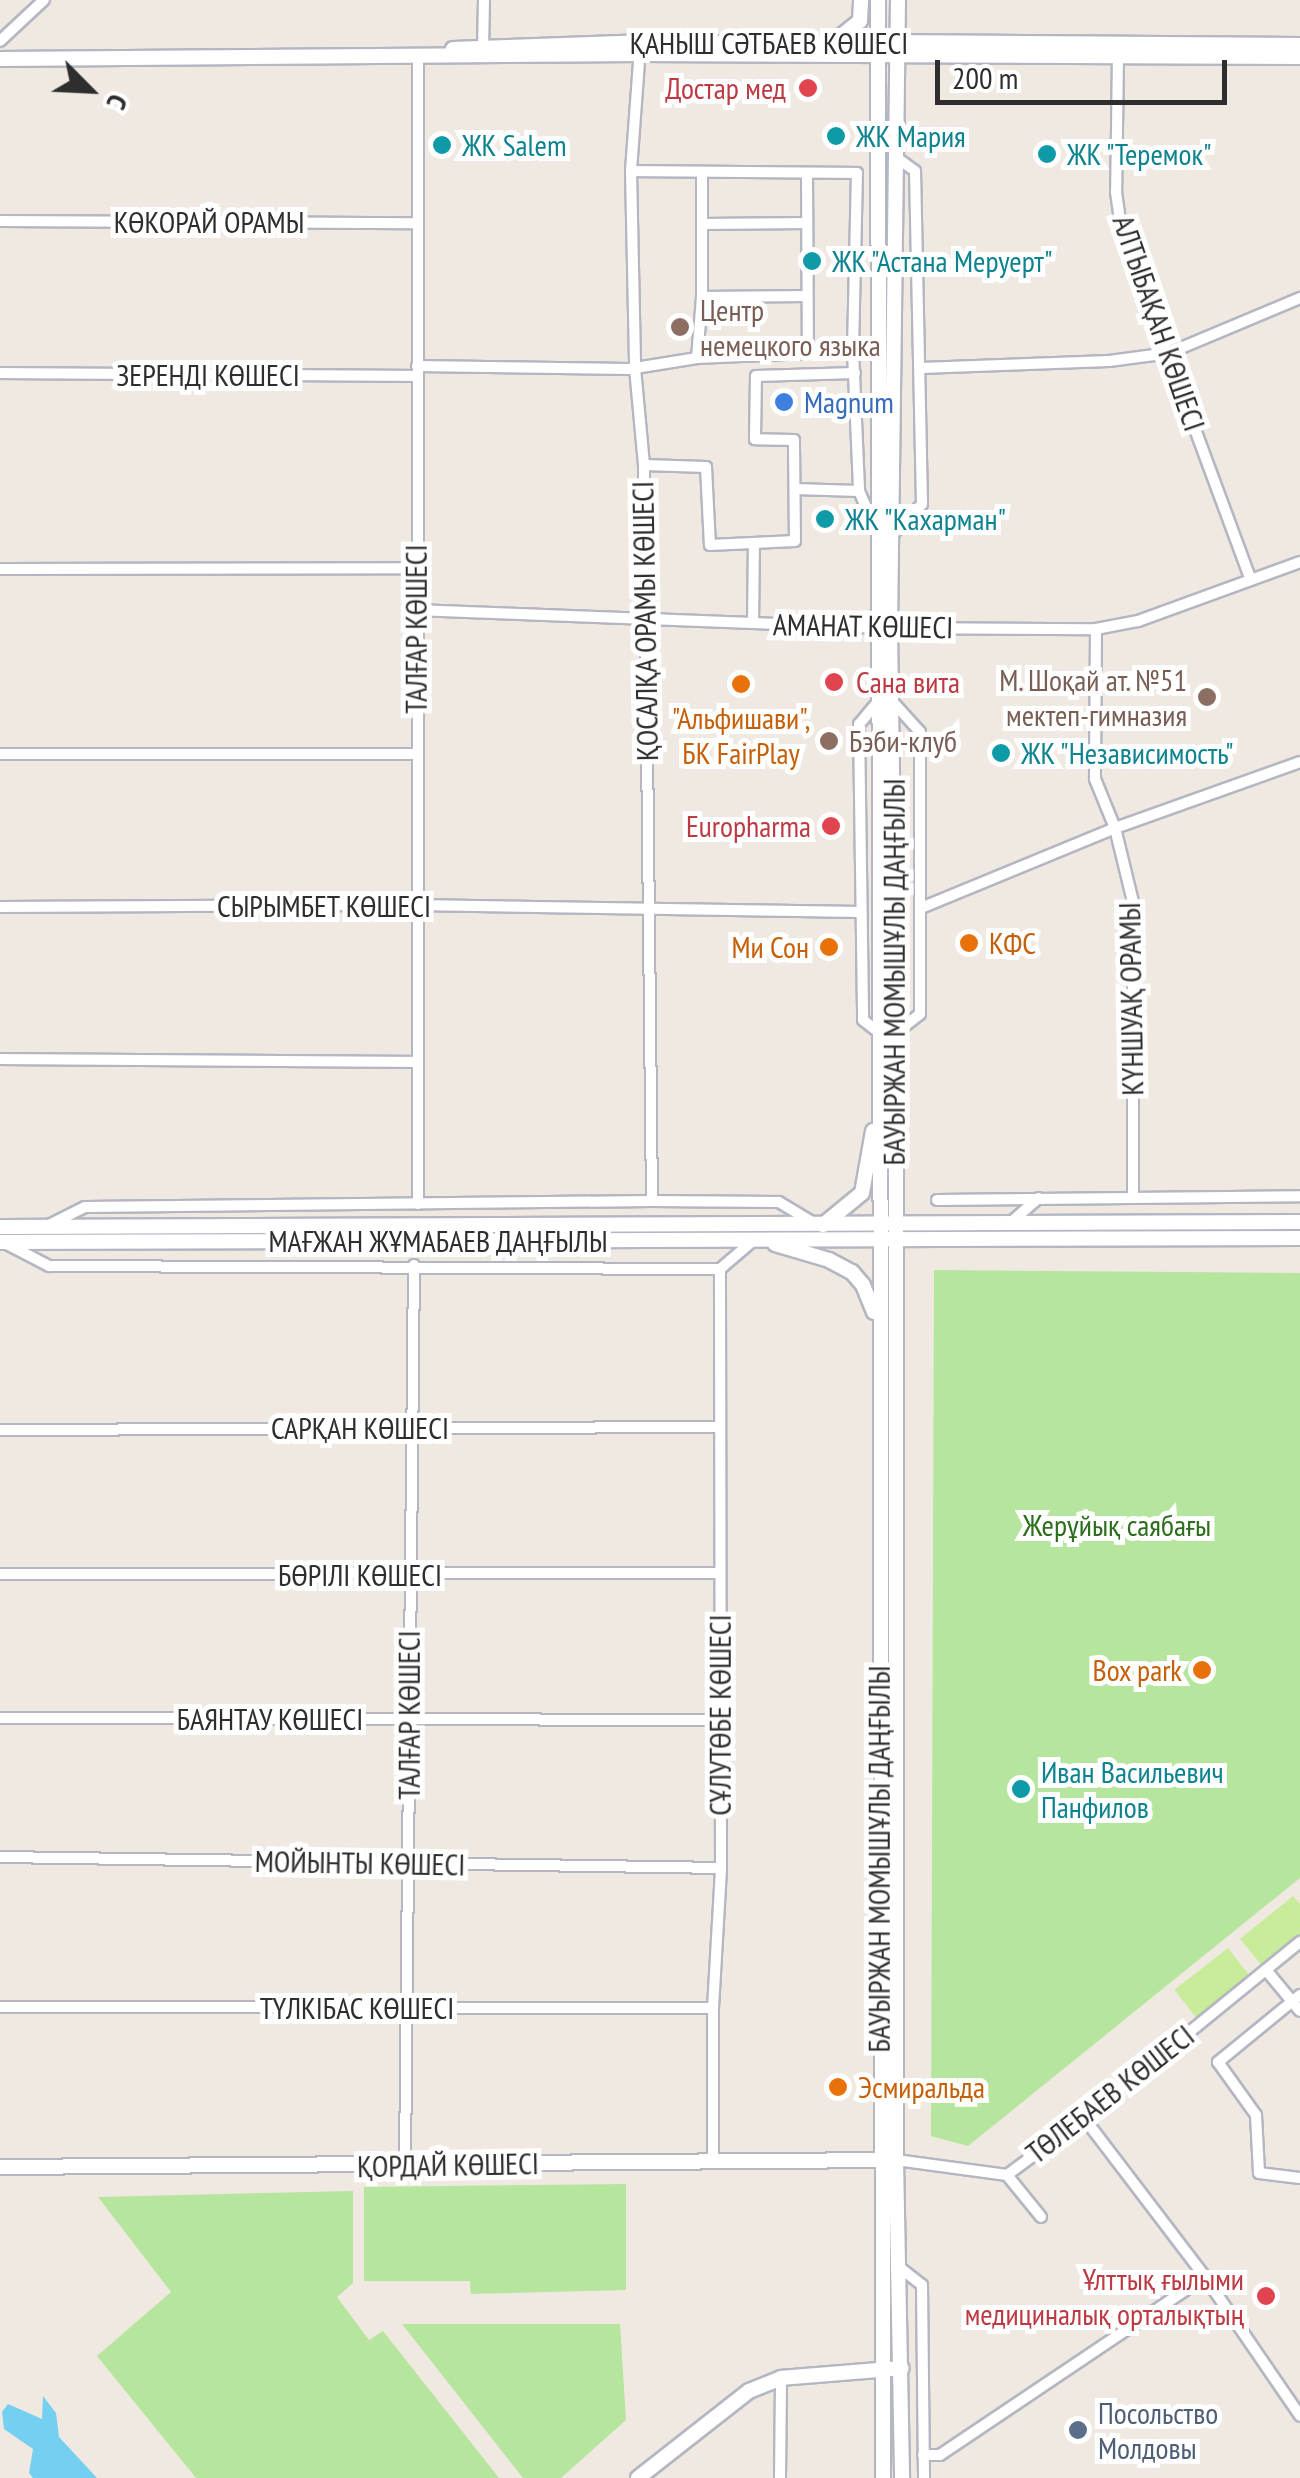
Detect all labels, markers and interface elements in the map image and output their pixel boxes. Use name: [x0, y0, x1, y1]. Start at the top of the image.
street label: ҚАНЫШ СӘТБАЕВ КӨШЕСІ: [630, 25, 908, 61]
north arrow: [40, 40, 140, 140]
scale bar: [940, 40, 1232, 102]
text: 200 m: [952, 58, 1018, 97]
place label: Достар мед: [665, 70, 786, 106]
marker: Достар мед: [795, 75, 821, 101]
text: С: [98, 89, 137, 116]
place label: ЖК Мария: [856, 118, 966, 154]
marker: ЖК Мария: [825, 125, 847, 147]
place label: ЖК Salem: [462, 127, 567, 163]
marker: ЖК Salem: [431, 134, 453, 156]
place label: ЖК "Теремок": [1067, 136, 1213, 172]
marker: ЖК "Теремок": [1036, 143, 1058, 165]
street label: КӨКОРАЙ ОРАМЫ: [114, 204, 304, 240]
street label: АЛТЫБАҚАН КӨШЕСІ: [1105, 210, 1213, 436]
place label: ЖК "Астана Меруерт": [832, 243, 1054, 279]
marker: ЖК "Астана Меруерт": [801, 250, 823, 272]
place label: Центр немецкого языка: [700, 292, 881, 362]
marker: Центр немецкого языка: [669, 316, 691, 338]
street label: ЗЕРЕНДІ КӨШЕСІ: [116, 357, 300, 393]
place label: Magnum: [804, 384, 894, 420]
marker: Magnum: [773, 391, 795, 413]
street label: ҚОСАЛҚА ОРАМЫ КӨШЕСІ: [625, 480, 665, 762]
place label: ЖК "Кахарман": [845, 501, 1008, 537]
marker: ЖК "Кахарман": [814, 508, 836, 530]
street label: ТАЛҒАР КӨШЕСІ: [398, 544, 434, 714]
street label: АМАНАТ КӨШЕСІ: [772, 606, 954, 646]
place label: М. Шоқай ат. №51 мектеп-гимназия: [995, 662, 1187, 732]
place label: Сана вита: [856, 664, 960, 700]
marker: Сана вита: [821, 669, 847, 695]
marker: "Альфишави", БК FairPlay: [730, 673, 752, 695]
marker: М. Шоқай ат. №51 мектеп-гимназия: [1196, 686, 1218, 708]
place label: "Альфишави", БК FairPlay: [672, 700, 810, 770]
place label: Бэби-клуб: [849, 723, 957, 759]
marker: Бэби-клуб: [818, 730, 840, 752]
place label: ЖК "Независимость": [1021, 735, 1235, 771]
marker: ЖК "Независимость": [990, 742, 1012, 764]
street label: БАУЫРЖАН МОМЫШҰЛЫ ДАҢҒЫЛЫ: [876, 778, 912, 1166]
place label: Europharma: [686, 808, 811, 844]
marker: Europharma: [820, 815, 842, 837]
street label: СЫРЫМБЕТ КӨШЕСІ: [216, 888, 432, 924]
street label: КҮНШУАҚ ОРАМЫ: [1111, 902, 1151, 1096]
place label: КФС: [989, 925, 1036, 961]
place label: Ми Сон: [731, 929, 809, 965]
marker: КФС: [958, 932, 980, 954]
marker: Ми Сон: [818, 936, 840, 958]
street label: МАҒЖАН ЖҰМАБАЕВ ДАҢҒЫЛЫ: [268, 1223, 608, 1259]
street label: САРҚАН КӨШЕСІ: [271, 1410, 449, 1446]
park label: Жерұйық саябағы: [1023, 1507, 1211, 1543]
street label: БӨРІЛІ КӨШЕСІ: [278, 1557, 442, 1593]
street label: СҰЛУТӨБЕ КӨШЕСІ: [702, 1614, 738, 1816]
street label: ТАЛҒАР КӨШЕСІ: [391, 1630, 427, 1800]
place label: Box park: [1092, 1652, 1182, 1688]
marker: Box park: [1191, 1659, 1213, 1681]
street label: БАУЫРЖАН МОМЫШҰЛЫ ДАҢҒЫЛЫ: [861, 1665, 897, 2053]
street label: БАЯНТАУ КӨШЕСІ: [176, 1701, 364, 1737]
place label: Иван Васильевич Панфилов: [1041, 1754, 1224, 1824]
marker: Иван Васильевич Панфилов: [1010, 1778, 1032, 1800]
street label: МОЙЫНТЫ КӨШЕСІ: [254, 1843, 466, 1883]
street label: ТҮЛКІБАС КӨШЕСІ: [259, 1990, 455, 2026]
street label: ТӨЛЕБАЕВ КӨШЕСІ: [1019, 2017, 1201, 2171]
place label: Эсмиральда: [858, 2069, 985, 2105]
marker: Эсмиральда: [827, 2076, 849, 2098]
street label: ҚОРДАЙ КӨШЕСІ: [357, 2145, 539, 2185]
place label: Ұлттық ғылыми медициналық орталықтың: [965, 2261, 1244, 2332]
marker: Ұлттық ғылыми медициналық орталықтың: [1253, 2283, 1279, 2309]
place label: Посольство Молдовы: [1098, 2395, 1218, 2466]
marker: Посольство Молдовы: [1067, 2419, 1089, 2441]

